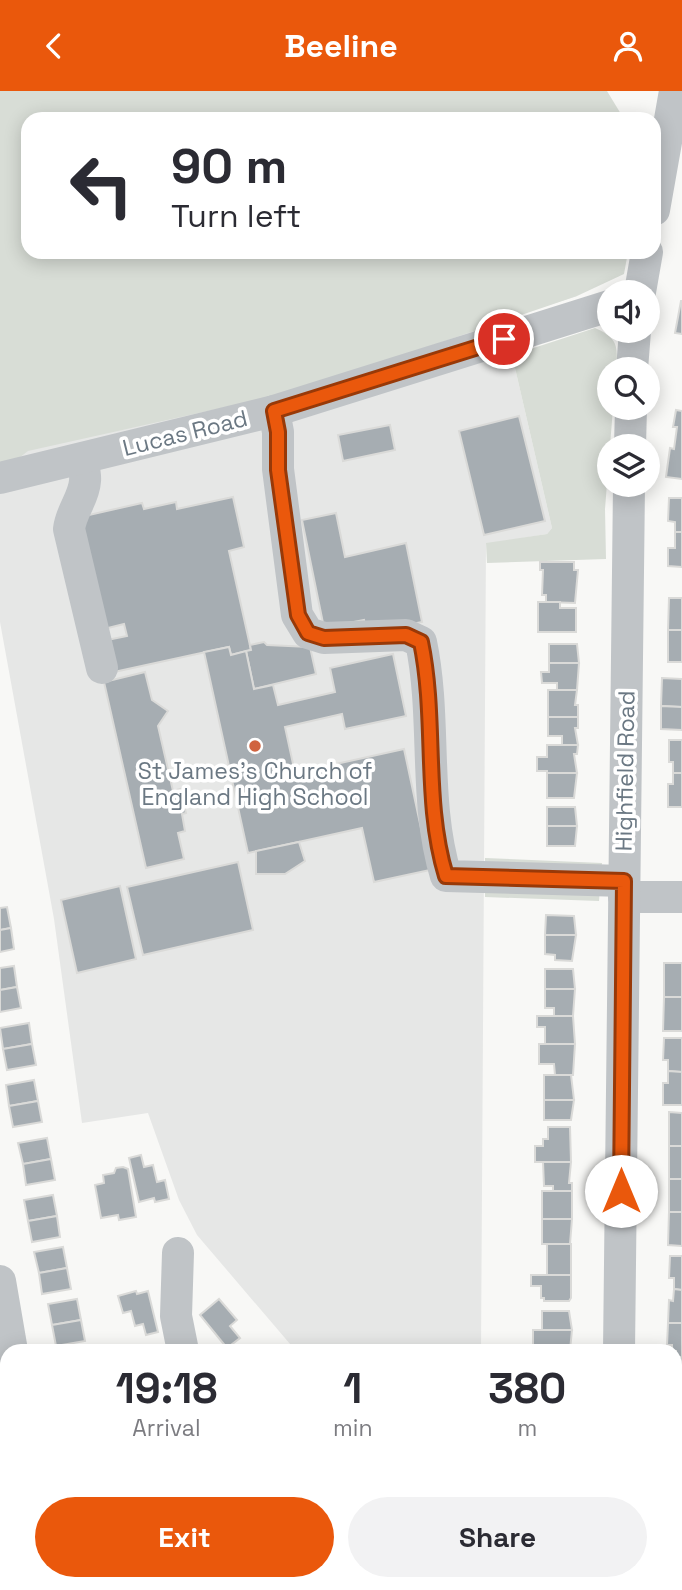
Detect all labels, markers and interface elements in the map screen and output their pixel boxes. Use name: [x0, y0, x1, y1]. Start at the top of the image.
text: Beeline: [284, 26, 398, 66]
icon: back: [35, 27, 73, 65]
icon: person: [609, 27, 647, 65]
text: 90 m: [171, 135, 287, 197]
icon: left: [56, 140, 147, 231]
text: Turn left: [171, 196, 301, 236]
map controls: [597, 280, 660, 497]
button: sound: [597, 280, 660, 343]
pin: [474, 309, 534, 369]
icon: arrive: [485, 320, 523, 358]
button: search: [597, 357, 660, 420]
street label: Lucas Road: [119, 403, 251, 463]
button: layers: [597, 434, 660, 497]
street label: Highfield Road: [609, 690, 641, 852]
marker: St James's Church of England High School: [247, 738, 263, 754]
place label: St James's Church of England High School: [138, 756, 372, 812]
position arrow: [584, 1154, 658, 1228]
text: 19:18: [116, 1362, 217, 1415]
text: 1: [343, 1362, 362, 1415]
text: 380: [488, 1362, 566, 1415]
text: Arrival: [132, 1413, 201, 1443]
text: min: [333, 1413, 373, 1443]
text: m: [517, 1413, 537, 1443]
button: Exit: [35, 1497, 334, 1577]
button: Share: [348, 1497, 647, 1577]

